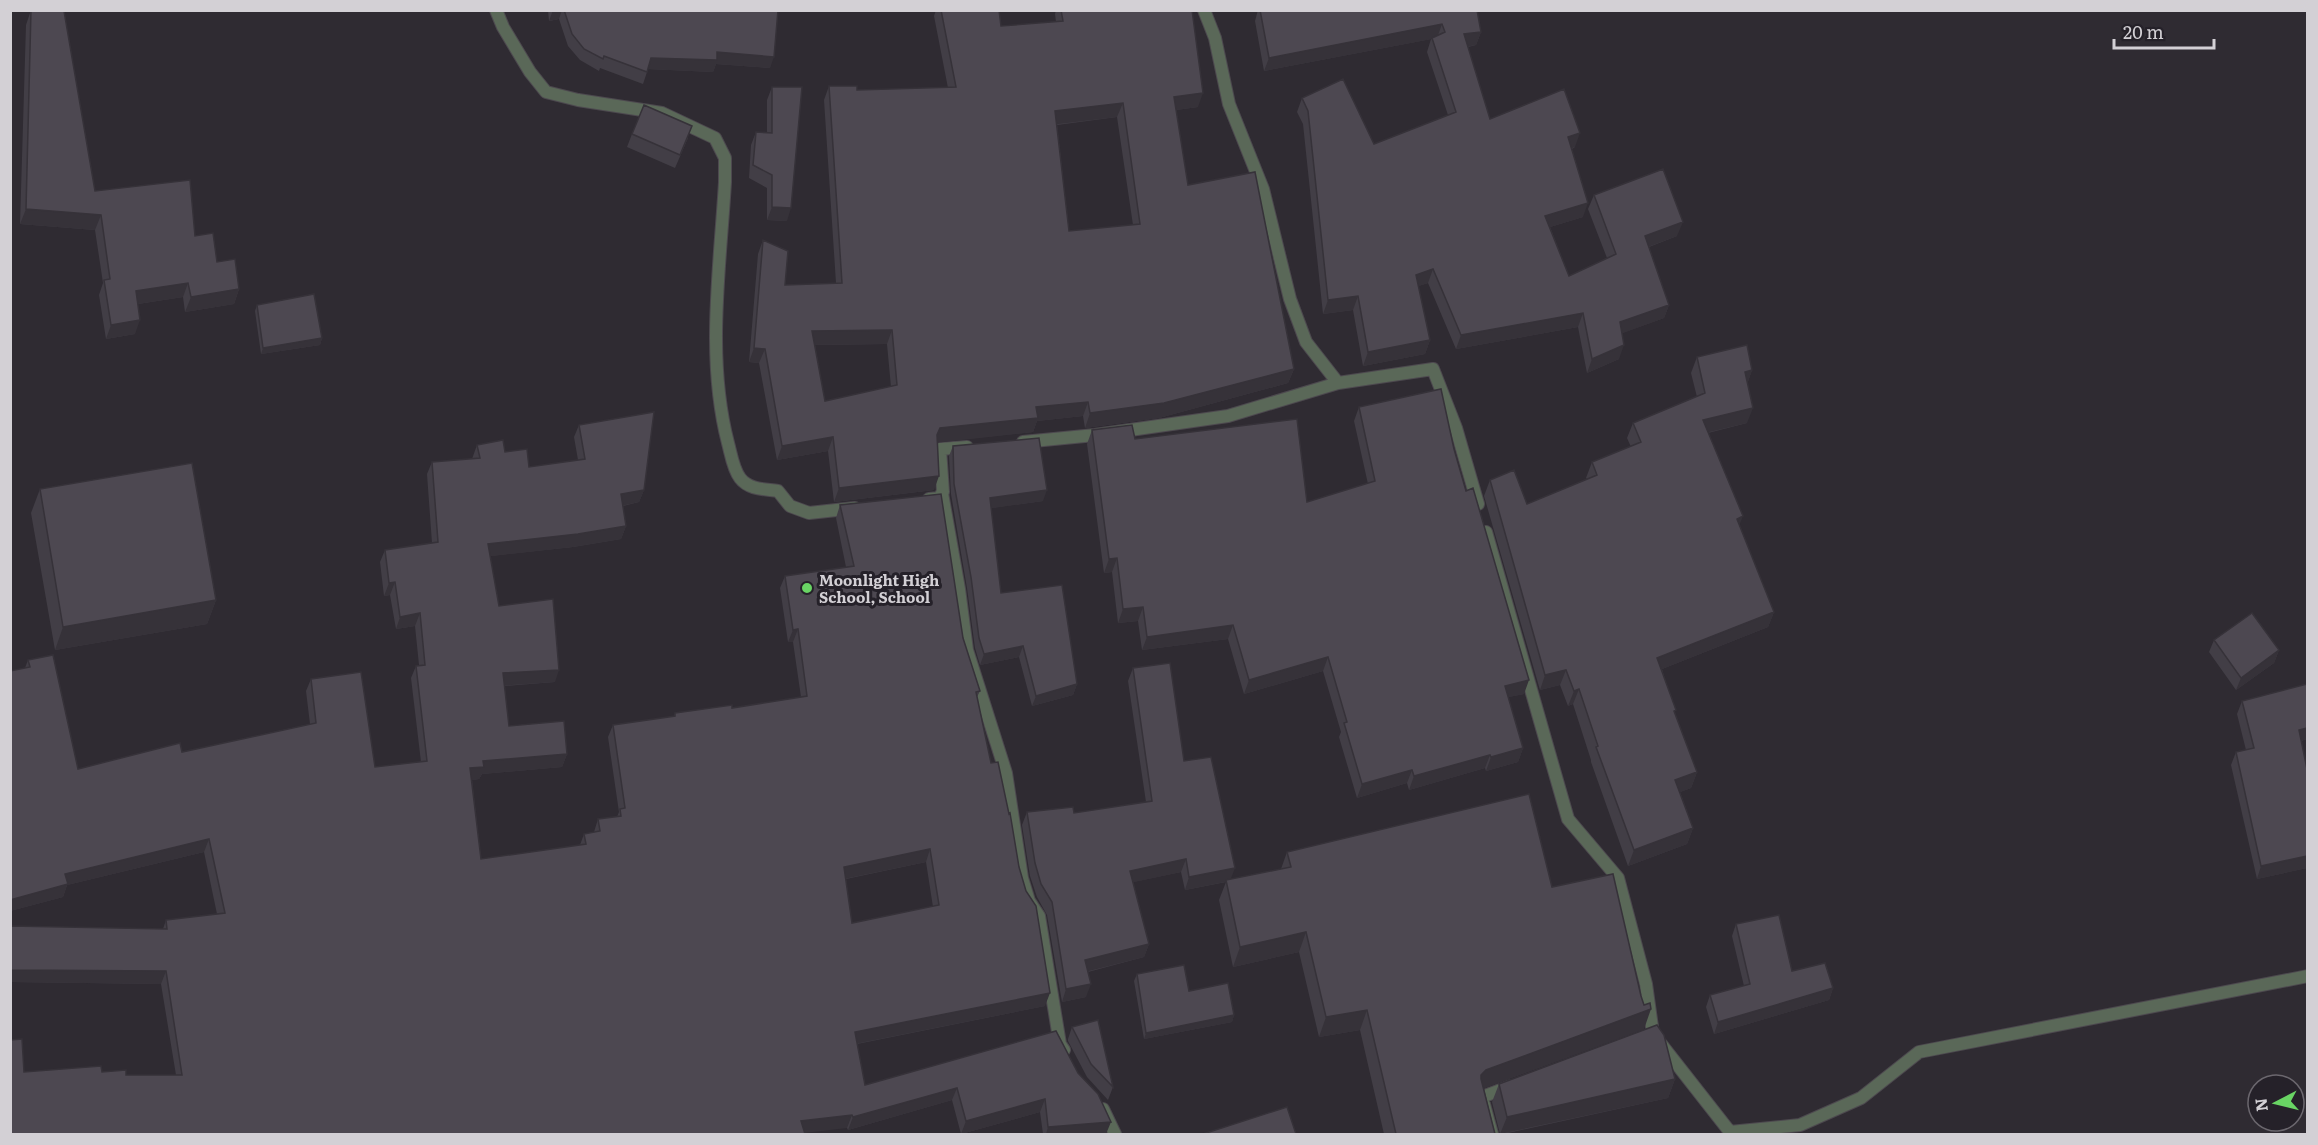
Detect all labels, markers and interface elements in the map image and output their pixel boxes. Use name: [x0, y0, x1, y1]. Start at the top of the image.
scale bar: [2114, 12, 2214, 50]
text: 20 m: [2123, 18, 2164, 45]
place label: Moonlight High School, School: [819, 568, 939, 608]
marker: Moonlight High School, School: [800, 581, 814, 595]
north arrow: [2246, 1073, 2306, 1133]
text: N: [2247, 1097, 2273, 1113]

